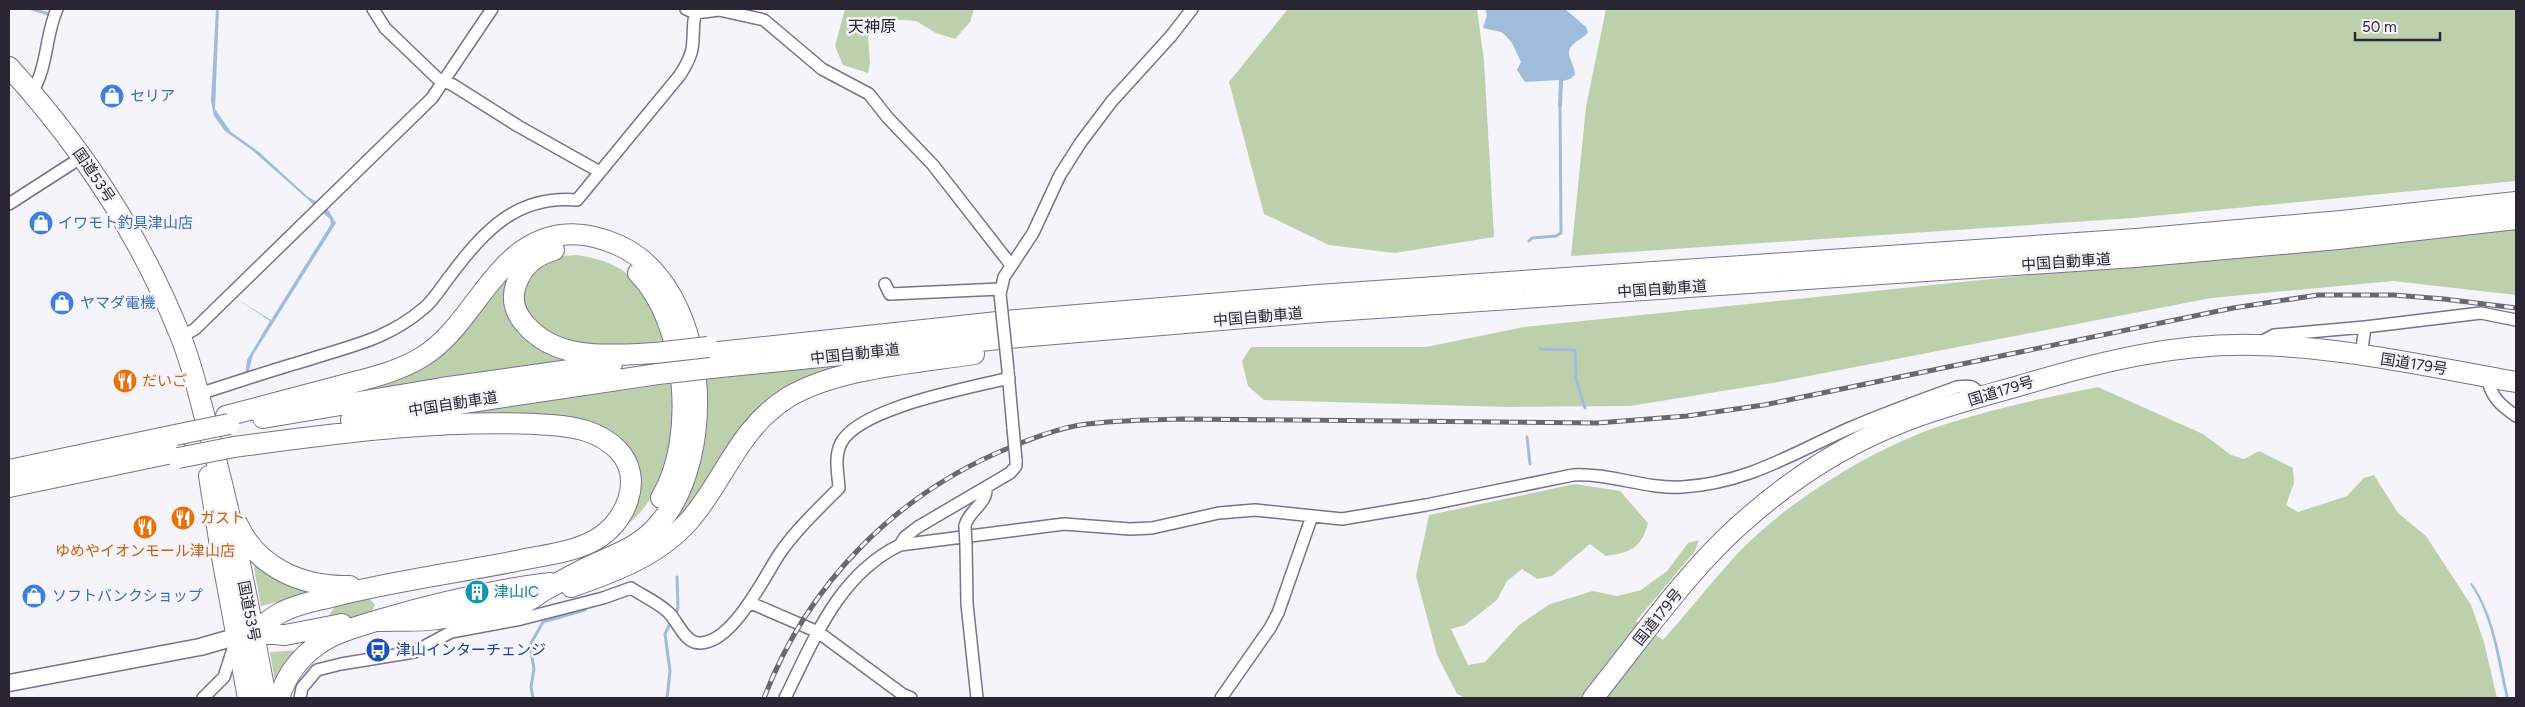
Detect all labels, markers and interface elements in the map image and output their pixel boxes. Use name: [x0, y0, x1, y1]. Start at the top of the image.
scale bar: [2355, 10, 2440, 42]
district label: 天神原: [848, 17, 896, 36]
text: 50 m: [2362, 18, 2397, 36]
shop icon: セリア: [99, 83, 125, 109]
place label: セリア: [130, 87, 175, 105]
street label: 国道53号: [69, 144, 119, 206]
shop icon: イワモト釣具津山店: [28, 210, 54, 236]
place label: イワモト釣具津山店: [58, 214, 193, 232]
street label: 中国自動車道: [2020, 250, 2112, 274]
street label: 中国自動車道: [1616, 277, 1708, 301]
shop icon: ヤマダ電機: [49, 290, 75, 316]
place label: ヤマダ電機: [80, 294, 155, 312]
street label: 中国自動車道: [1212, 304, 1304, 330]
street label: 中国自動車道: [809, 340, 901, 368]
street label: 国道179号: [2379, 350, 2449, 378]
restaurant icon: だいご: [112, 368, 138, 394]
place label: だいご: [142, 372, 187, 390]
street label: 国道179号: [1966, 372, 2036, 410]
street label: 中国自動車道: [407, 388, 499, 420]
restaurant icon: ガスト: [170, 505, 196, 531]
place label: ガスト: [200, 509, 245, 527]
restaurant icon: ゆめやイオンモール津山店: [132, 514, 158, 540]
place label: ゆめやイオンモール津山店: [55, 542, 235, 560]
street label: 国道53号: [234, 579, 264, 643]
building icon: 津山IC: [464, 579, 490, 605]
shop icon: ソフトバンクショップ: [21, 583, 47, 609]
place label: 津山IC: [494, 583, 539, 601]
street label: 国道179号: [1630, 585, 1686, 649]
place label: ソフトバンクショップ: [52, 587, 203, 605]
bus stop icon: 津山インターチェンジ: [365, 637, 391, 663]
place label: 津山インターチェンジ: [396, 641, 546, 659]

